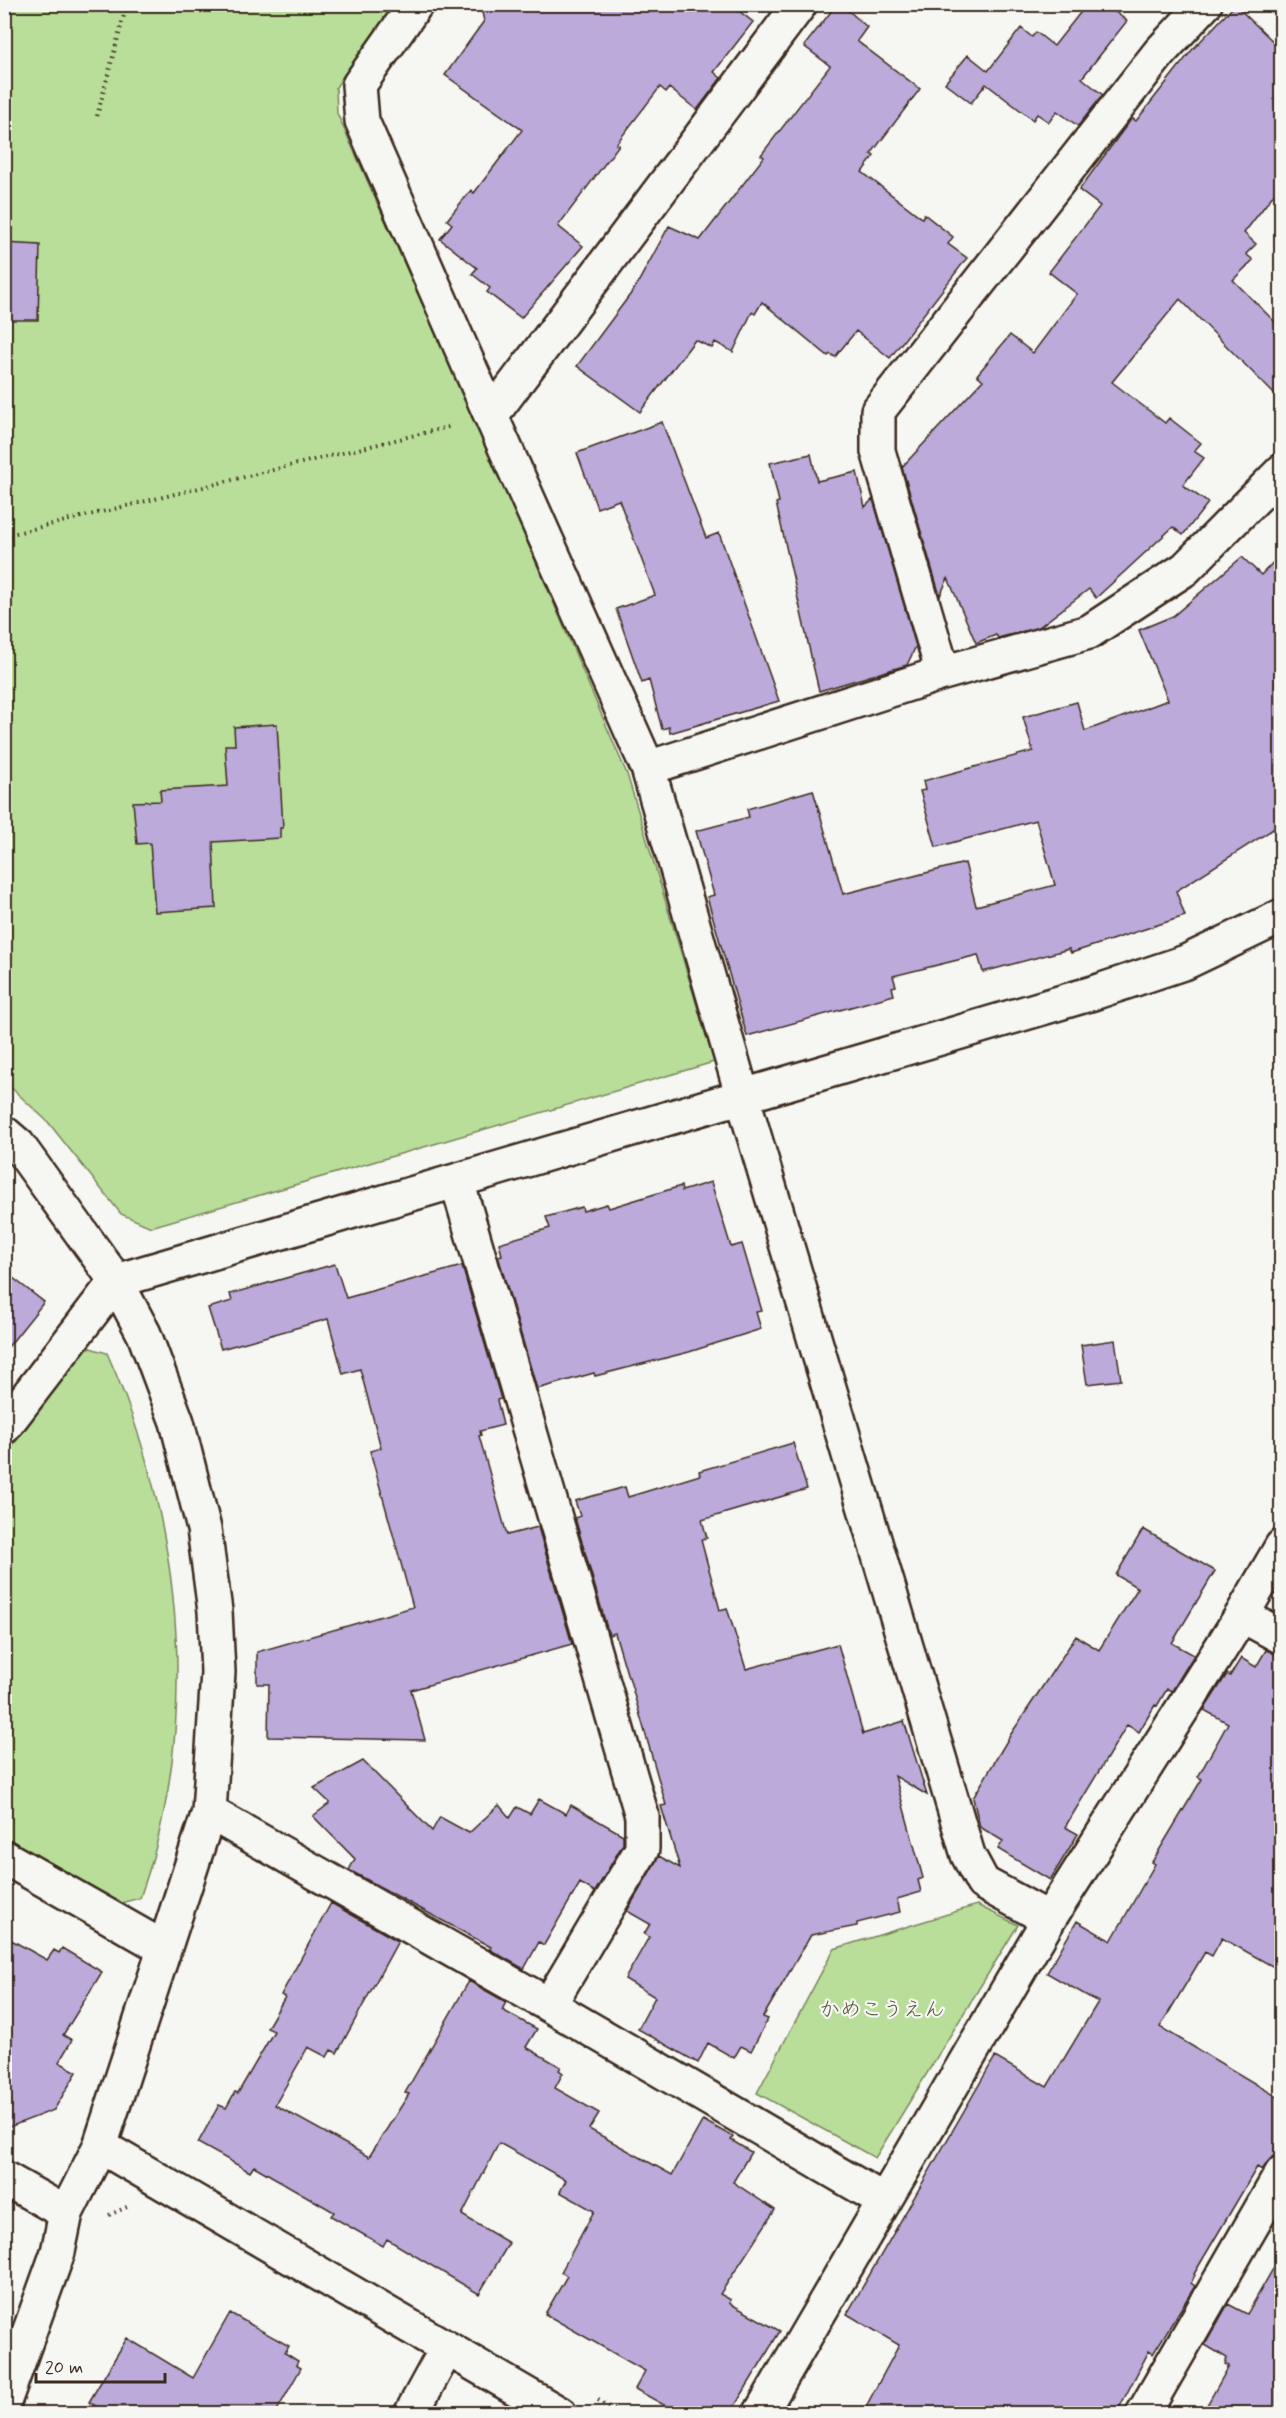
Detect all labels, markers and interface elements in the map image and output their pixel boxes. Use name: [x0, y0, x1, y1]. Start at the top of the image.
park label: かめこうえん: [819, 1996, 945, 2024]
scale bar: [36, 2346, 165, 2384]
text: 20 m: [45, 2356, 83, 2380]

